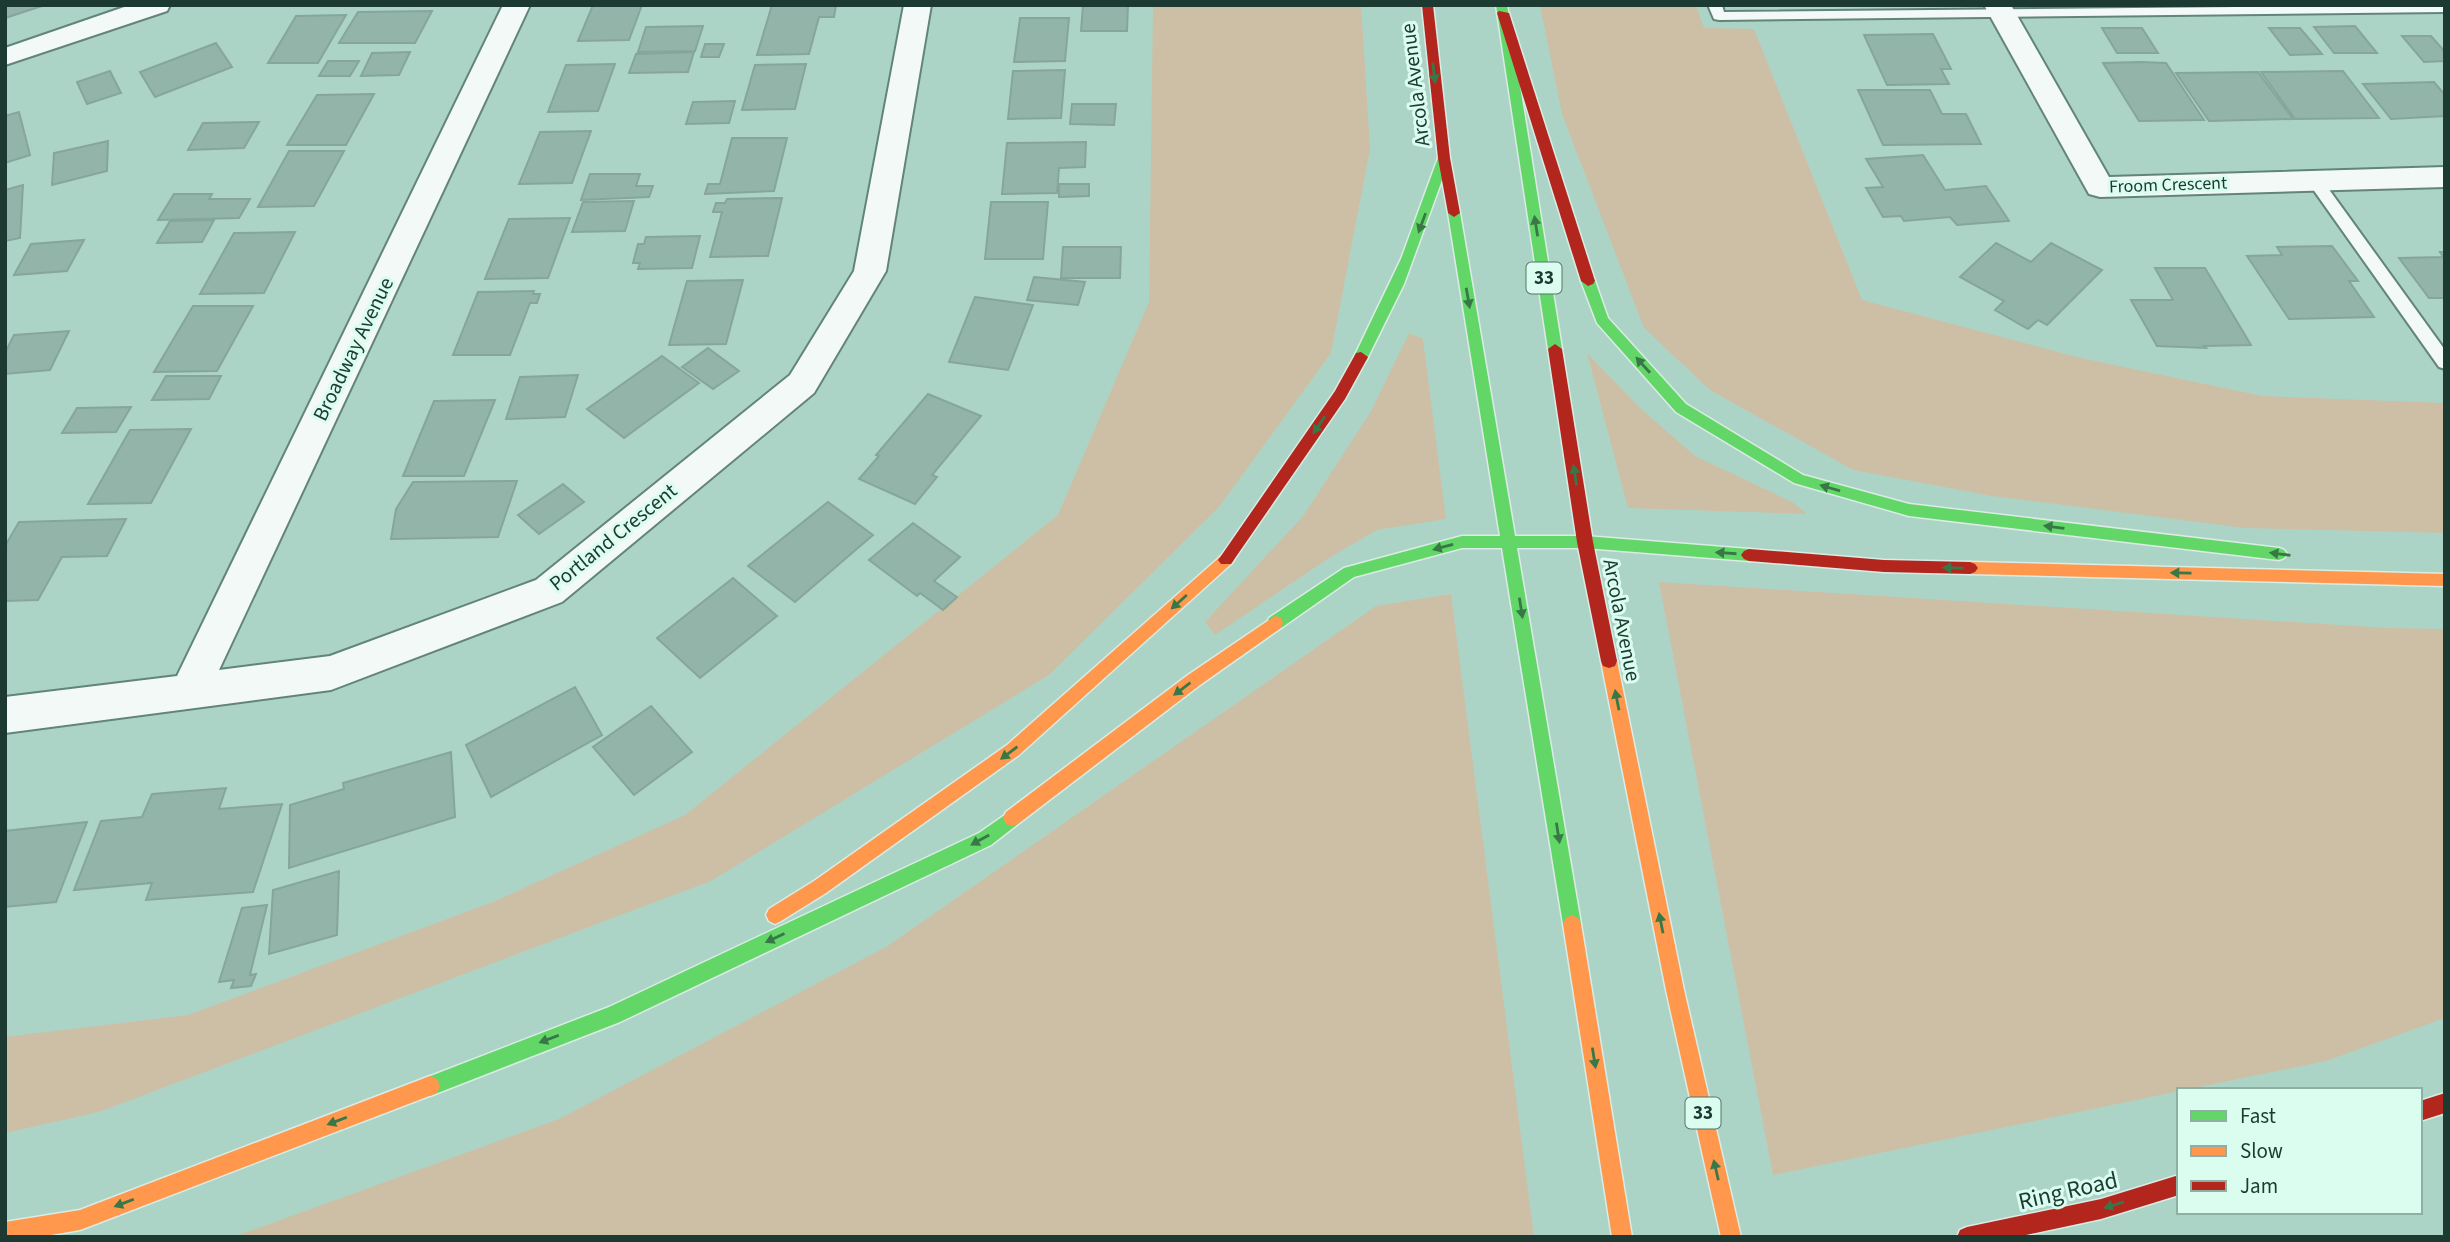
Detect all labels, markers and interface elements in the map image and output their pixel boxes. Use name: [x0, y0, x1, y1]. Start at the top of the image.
street label: Arcola Avenue: [1393, 22, 1437, 148]
one-way arrow: [1429, 62, 1440, 84]
street label: Froom Crescent: [2109, 170, 2227, 200]
one-way arrow: [1416, 212, 1427, 233]
one-way arrow: [1530, 215, 1541, 237]
road number: 33: [1526, 262, 1562, 294]
street label: Broadway Avenue: [305, 272, 401, 426]
one-way arrow: [1463, 287, 1474, 309]
one-way arrow: [1636, 357, 1651, 374]
one-way arrow: [1312, 416, 1326, 434]
one-way arrow: [1569, 464, 1580, 486]
street label: Portland Crescent: [543, 476, 683, 598]
one-way arrow: [1820, 482, 1841, 492]
one-way arrow: [2042, 522, 2064, 533]
one-way arrow: [1431, 542, 1453, 553]
one-way arrow: [1715, 547, 1737, 558]
one-way arrow: [2268, 548, 2290, 559]
street label: Arcola Avenue: [1595, 556, 1649, 684]
one-way arrow: [1942, 562, 1964, 573]
one-way arrow: [2169, 568, 2191, 579]
one-way arrow: [1170, 594, 1188, 610]
one-way arrow: [1516, 598, 1527, 620]
one-way arrow: [1173, 682, 1191, 696]
one-way arrow: [1611, 689, 1622, 711]
one-way arrow: [999, 746, 1018, 760]
one-way arrow: [1553, 822, 1564, 844]
one-way arrow: [971, 834, 990, 846]
one-way arrow: [1656, 912, 1667, 934]
one-way arrow: [765, 932, 785, 944]
one-way arrow: [538, 1034, 559, 1045]
one-way arrow: [1589, 1047, 1600, 1069]
legend: [2177, 1088, 2422, 1214]
road number: 33: [1686, 1098, 1720, 1128]
text: Fast: [2240, 1101, 2276, 1131]
one-way arrow: [326, 1116, 347, 1127]
text: Slow: [2240, 1136, 2283, 1166]
one-way arrow: [1710, 1159, 1721, 1181]
street label: Ring Road: [2015, 1163, 2121, 1219]
text: Jam: [2240, 1171, 2278, 1201]
one-way arrow: [114, 1198, 135, 1209]
one-way arrow: [2103, 1201, 2124, 1211]

